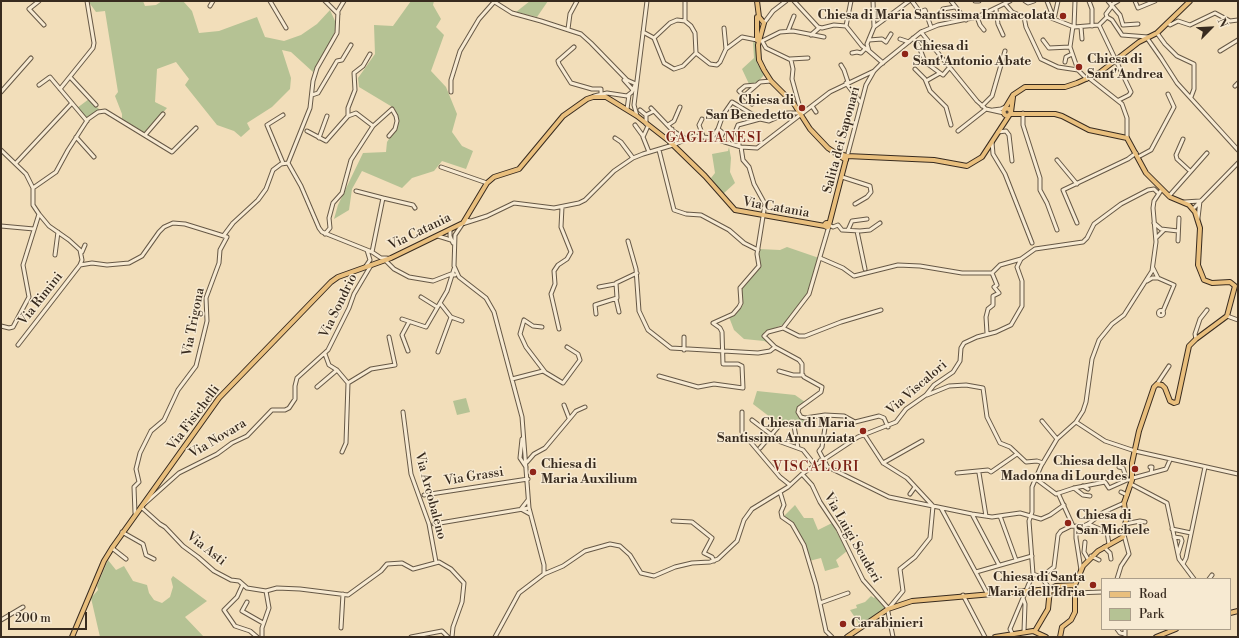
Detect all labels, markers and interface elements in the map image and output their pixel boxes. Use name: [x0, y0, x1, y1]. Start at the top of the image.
place label: Chiesa di Maria Santissima Immacolata: [817, 8, 1055, 24]
north arrow: [1191, 8, 1231, 48]
marker: Chiesa di Maria Santissima Immacolata: [1058, 11, 1068, 21]
text: N: [1214, 16, 1230, 30]
place label: Chiesa di Sant'Antonio Abate: [913, 39, 1031, 70]
marker: Chiesa di Sant'Antonio Abate: [900, 49, 910, 59]
place label: Chiesa di Sant'Andrea: [1087, 52, 1163, 83]
marker: Chiesa di Sant'Andrea: [1074, 62, 1084, 72]
street label: Salita dei Saponari: [820, 85, 864, 195]
place label: Chiesa di San Benedetto: [706, 93, 794, 124]
marker: Chiesa di San Benedetto: [797, 103, 807, 113]
district label: GAGLIANESI: [666, 131, 762, 147]
street label: Via Catania: [741, 194, 811, 222]
street label: Via Catania: [386, 210, 454, 254]
street label: Via Rimini: [15, 269, 67, 329]
street label: Via Sondrio: [317, 271, 361, 341]
street label: Via Trigona: [180, 287, 208, 357]
street label: Via Viscalori: [884, 357, 950, 419]
street label: Via Fisichelli: [164, 382, 224, 454]
street label: Via Novara: [187, 416, 249, 462]
place label: Chiesa di Maria Santissima Annunziata: [717, 416, 855, 447]
marker: Chiesa di Maria Santissima Annunziata: [858, 426, 868, 436]
street label: Via Arcobaleno: [411, 451, 449, 541]
place label: Chiesa della Madonna di Lourdes: [1001, 454, 1127, 485]
place label: Chiesa di Maria Auxilium: [541, 457, 637, 488]
district label: VISCALORI: [772, 460, 860, 476]
marker: Chiesa della Madonna di Lourdes: [1130, 464, 1140, 474]
street label: Via Grassi: [443, 465, 505, 489]
marker: Chiesa di Maria Auxilium: [528, 467, 538, 477]
street label: Via Luigi Scuderi: [820, 490, 884, 586]
place label: Chiesa di San Michele: [1076, 508, 1150, 539]
marker: Chiesa di San Michele: [1063, 518, 1073, 528]
street label: Via Asti: [183, 529, 229, 569]
place label: Chiesa di Santa Maria dell'Idria: [988, 570, 1085, 601]
legend: [1101, 578, 1231, 630]
marker: Chiesa di Santa Maria dell'Idria: [1088, 580, 1098, 590]
text: Road: [1139, 587, 1167, 602]
scale bar: [10, 604, 89, 630]
text: Park: [1139, 607, 1164, 622]
text: 200 m: [15, 611, 51, 626]
place label: Carabinieri: [851, 616, 923, 632]
marker: Carabinieri: [838, 619, 848, 629]

